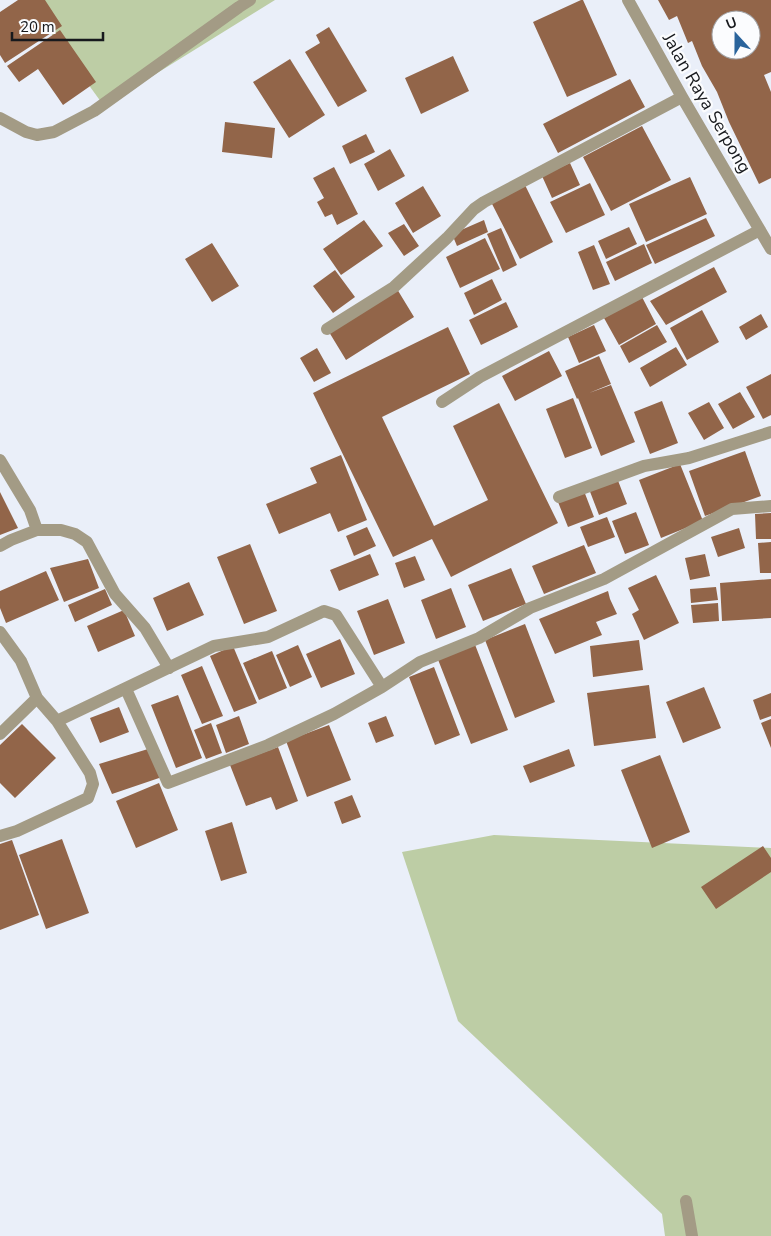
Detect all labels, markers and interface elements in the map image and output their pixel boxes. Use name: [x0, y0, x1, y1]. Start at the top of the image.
scale bar: [12, 10, 104, 42]
north arrow: [711, 10, 761, 60]
text: U: [723, 13, 740, 34]
text: 20 m: [20, 17, 55, 37]
street label: Jalan Raya Serpong: [657, 28, 757, 177]

